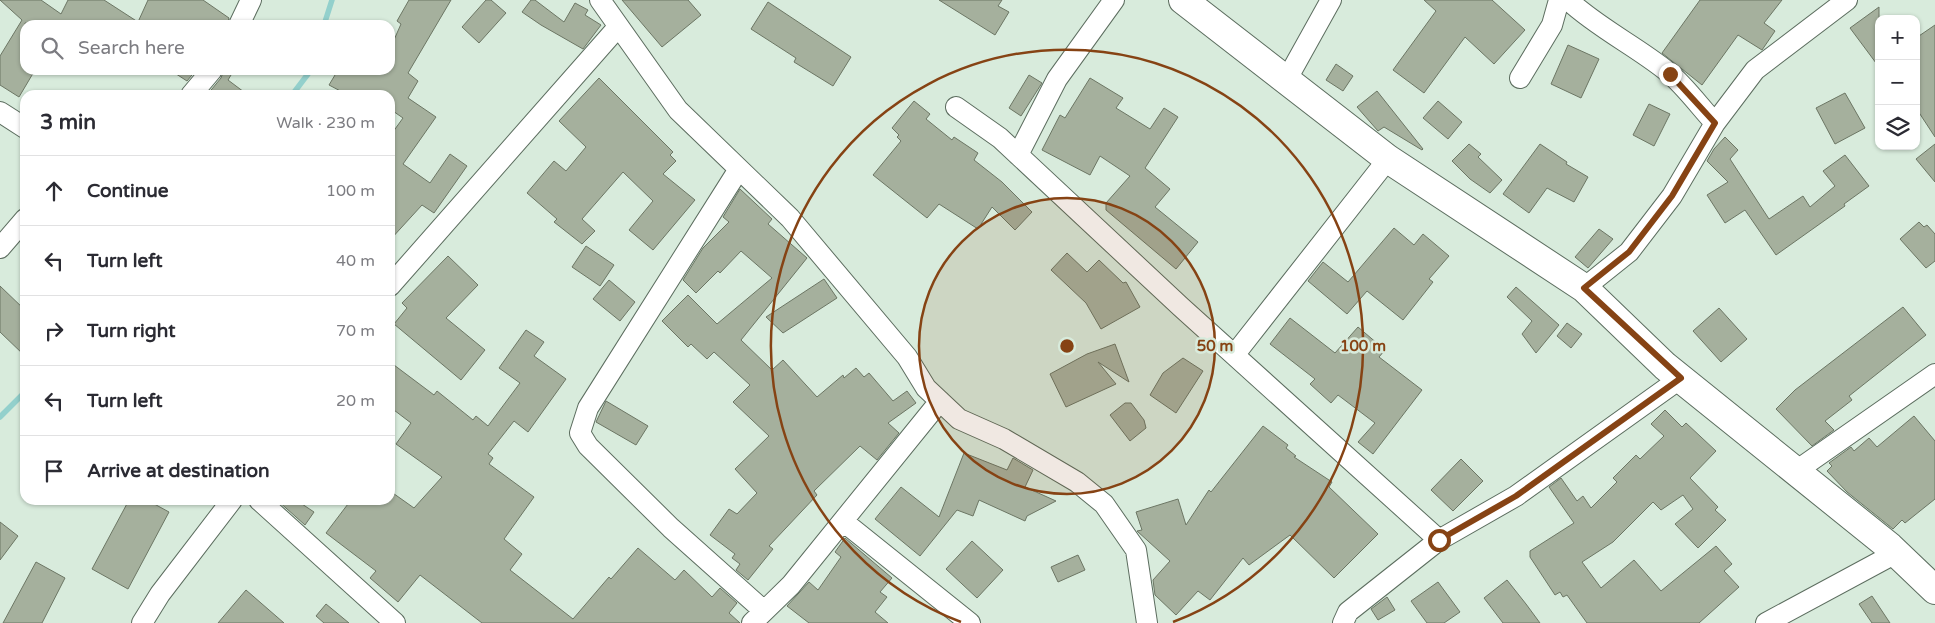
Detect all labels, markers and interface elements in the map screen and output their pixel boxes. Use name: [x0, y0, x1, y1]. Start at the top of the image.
map controls: [1875, 15, 1920, 150]
button: +: [1875, 15, 1920, 60]
search box: [20, 20, 395, 75]
icon: search: [38, 34, 66, 62]
text: Search here: [78, 37, 185, 59]
button: −: [1875, 60, 1920, 105]
route end: [1659, 63, 1682, 86]
button: layers: [1875, 105, 1920, 150]
text: 3 min: [40, 110, 96, 135]
text: Walk · 230 m: [276, 113, 375, 133]
icon: ahead: [40, 177, 68, 205]
text: Continue: [87, 180, 169, 202]
text: 100 m: [326, 181, 375, 201]
icon: left: [40, 247, 68, 275]
text: Turn left: [87, 250, 163, 272]
text: 40 m: [336, 251, 375, 271]
icon: right: [40, 317, 68, 345]
text: Turn right: [87, 320, 175, 342]
text: 70 m: [336, 321, 375, 341]
centre of rings: [1058, 337, 1076, 355]
text: 50 m: [1197, 337, 1233, 355]
text: 100 m: [1340, 337, 1386, 355]
icon: left: [40, 387, 68, 415]
text: Turn left: [87, 390, 163, 412]
text: 20 m: [336, 391, 375, 411]
icon: arrive: [40, 457, 68, 485]
text: Arrive at destination: [87, 460, 270, 482]
route start: [1428, 529, 1451, 552]

